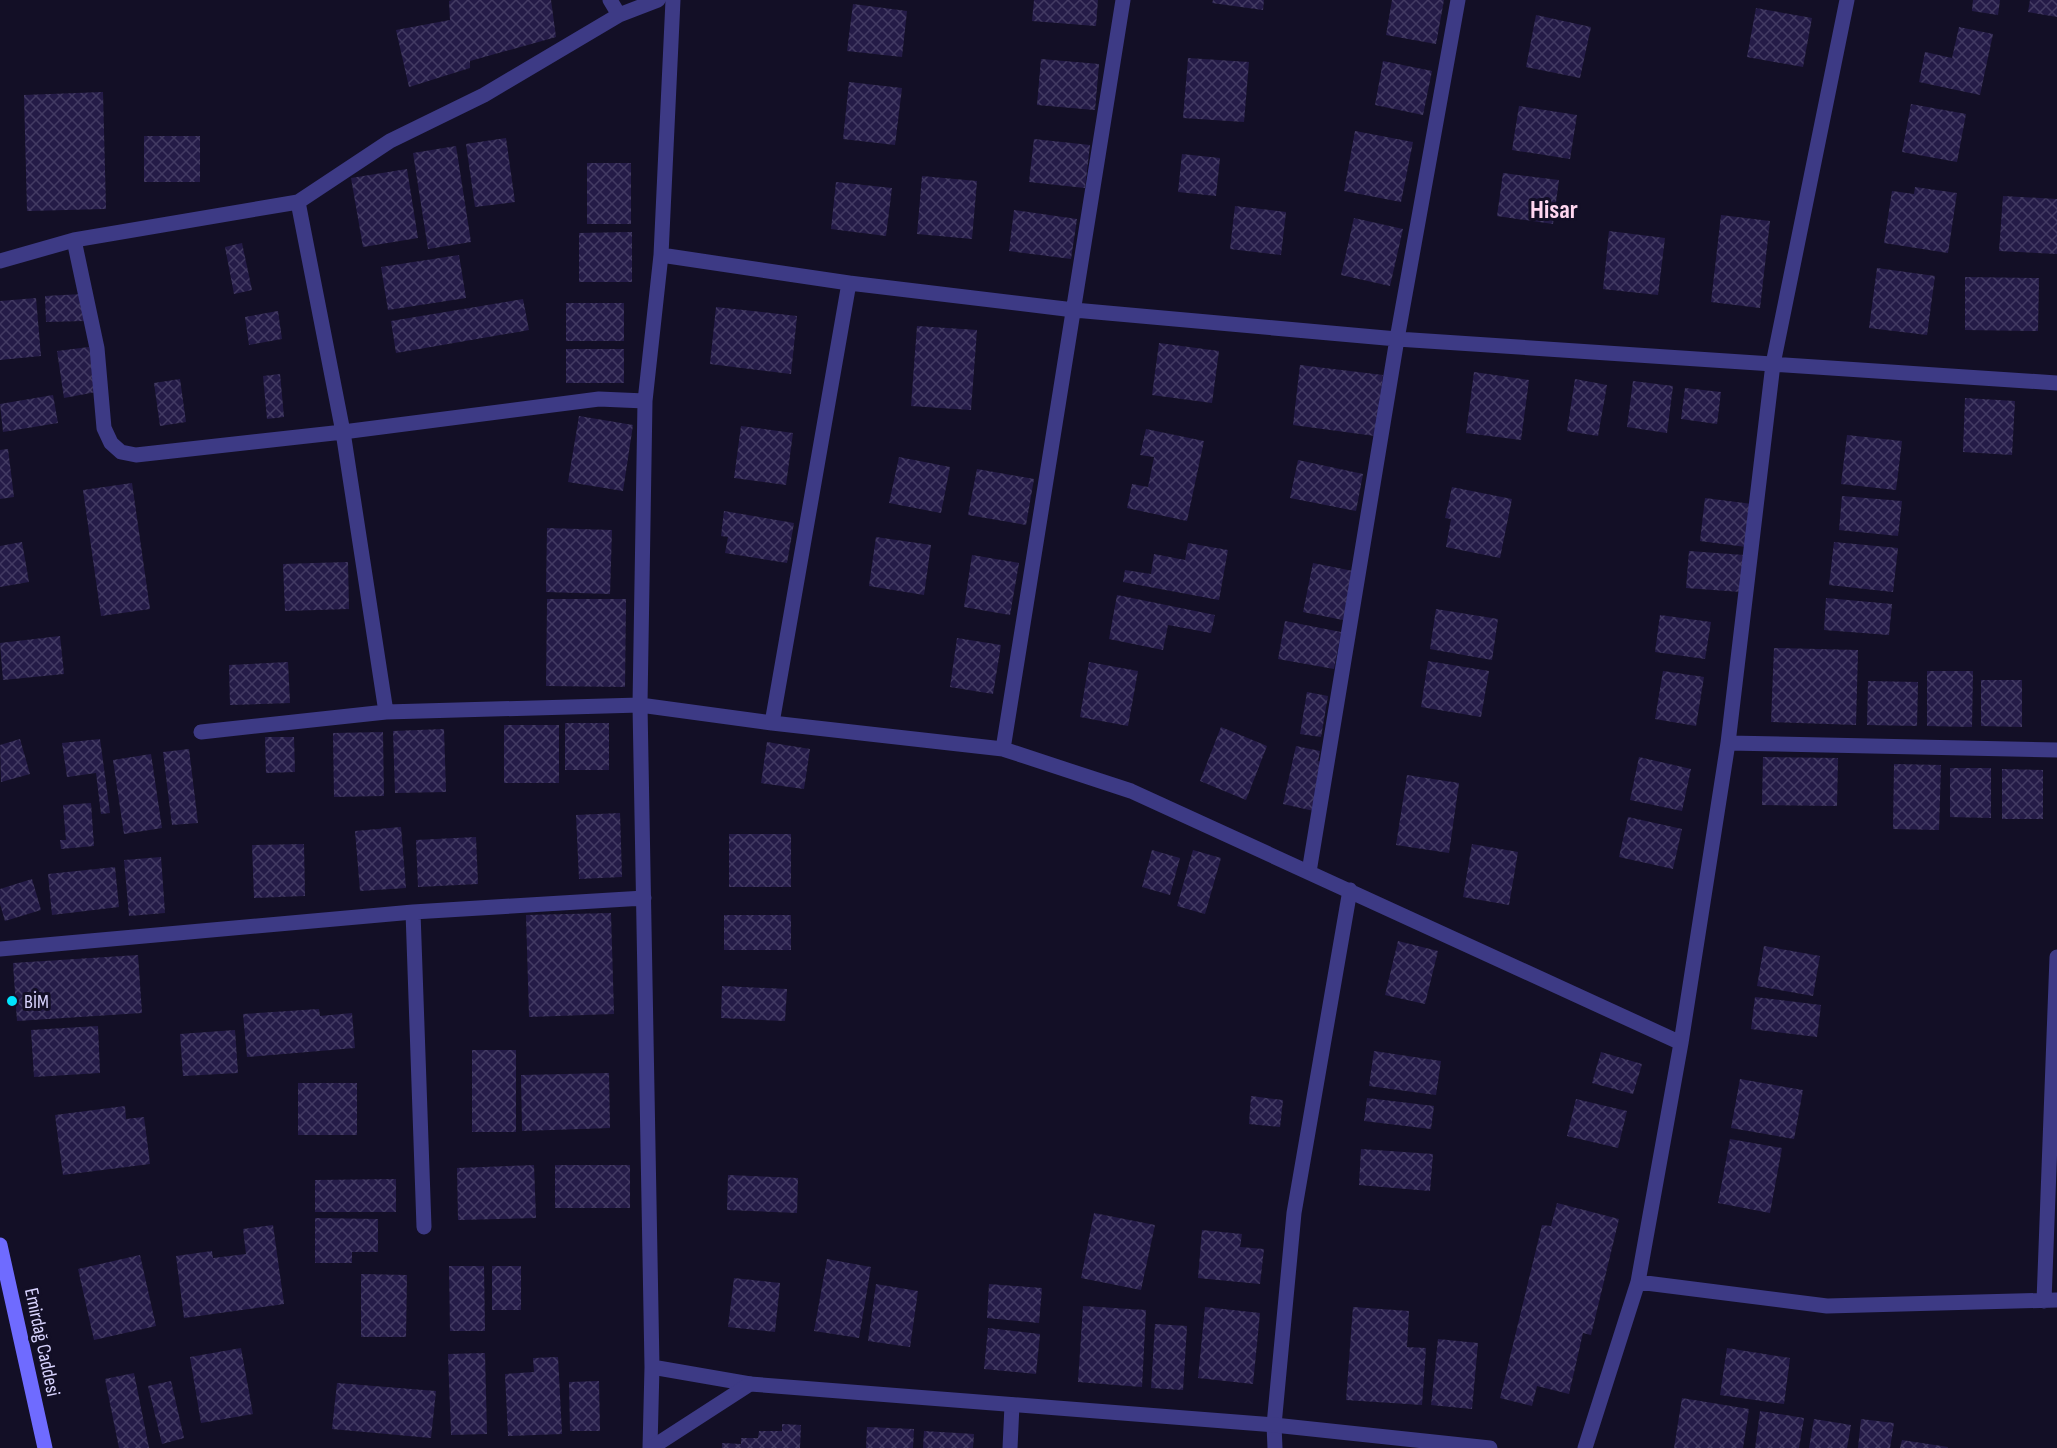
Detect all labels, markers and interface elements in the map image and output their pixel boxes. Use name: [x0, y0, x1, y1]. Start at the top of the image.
district label: Hisar: [1530, 195, 1578, 226]
place label: BİM: [24, 990, 49, 1014]
marker: BİM: [5, 994, 19, 1008]
street label: Emirdağ Caddesi: [19, 1286, 65, 1399]

